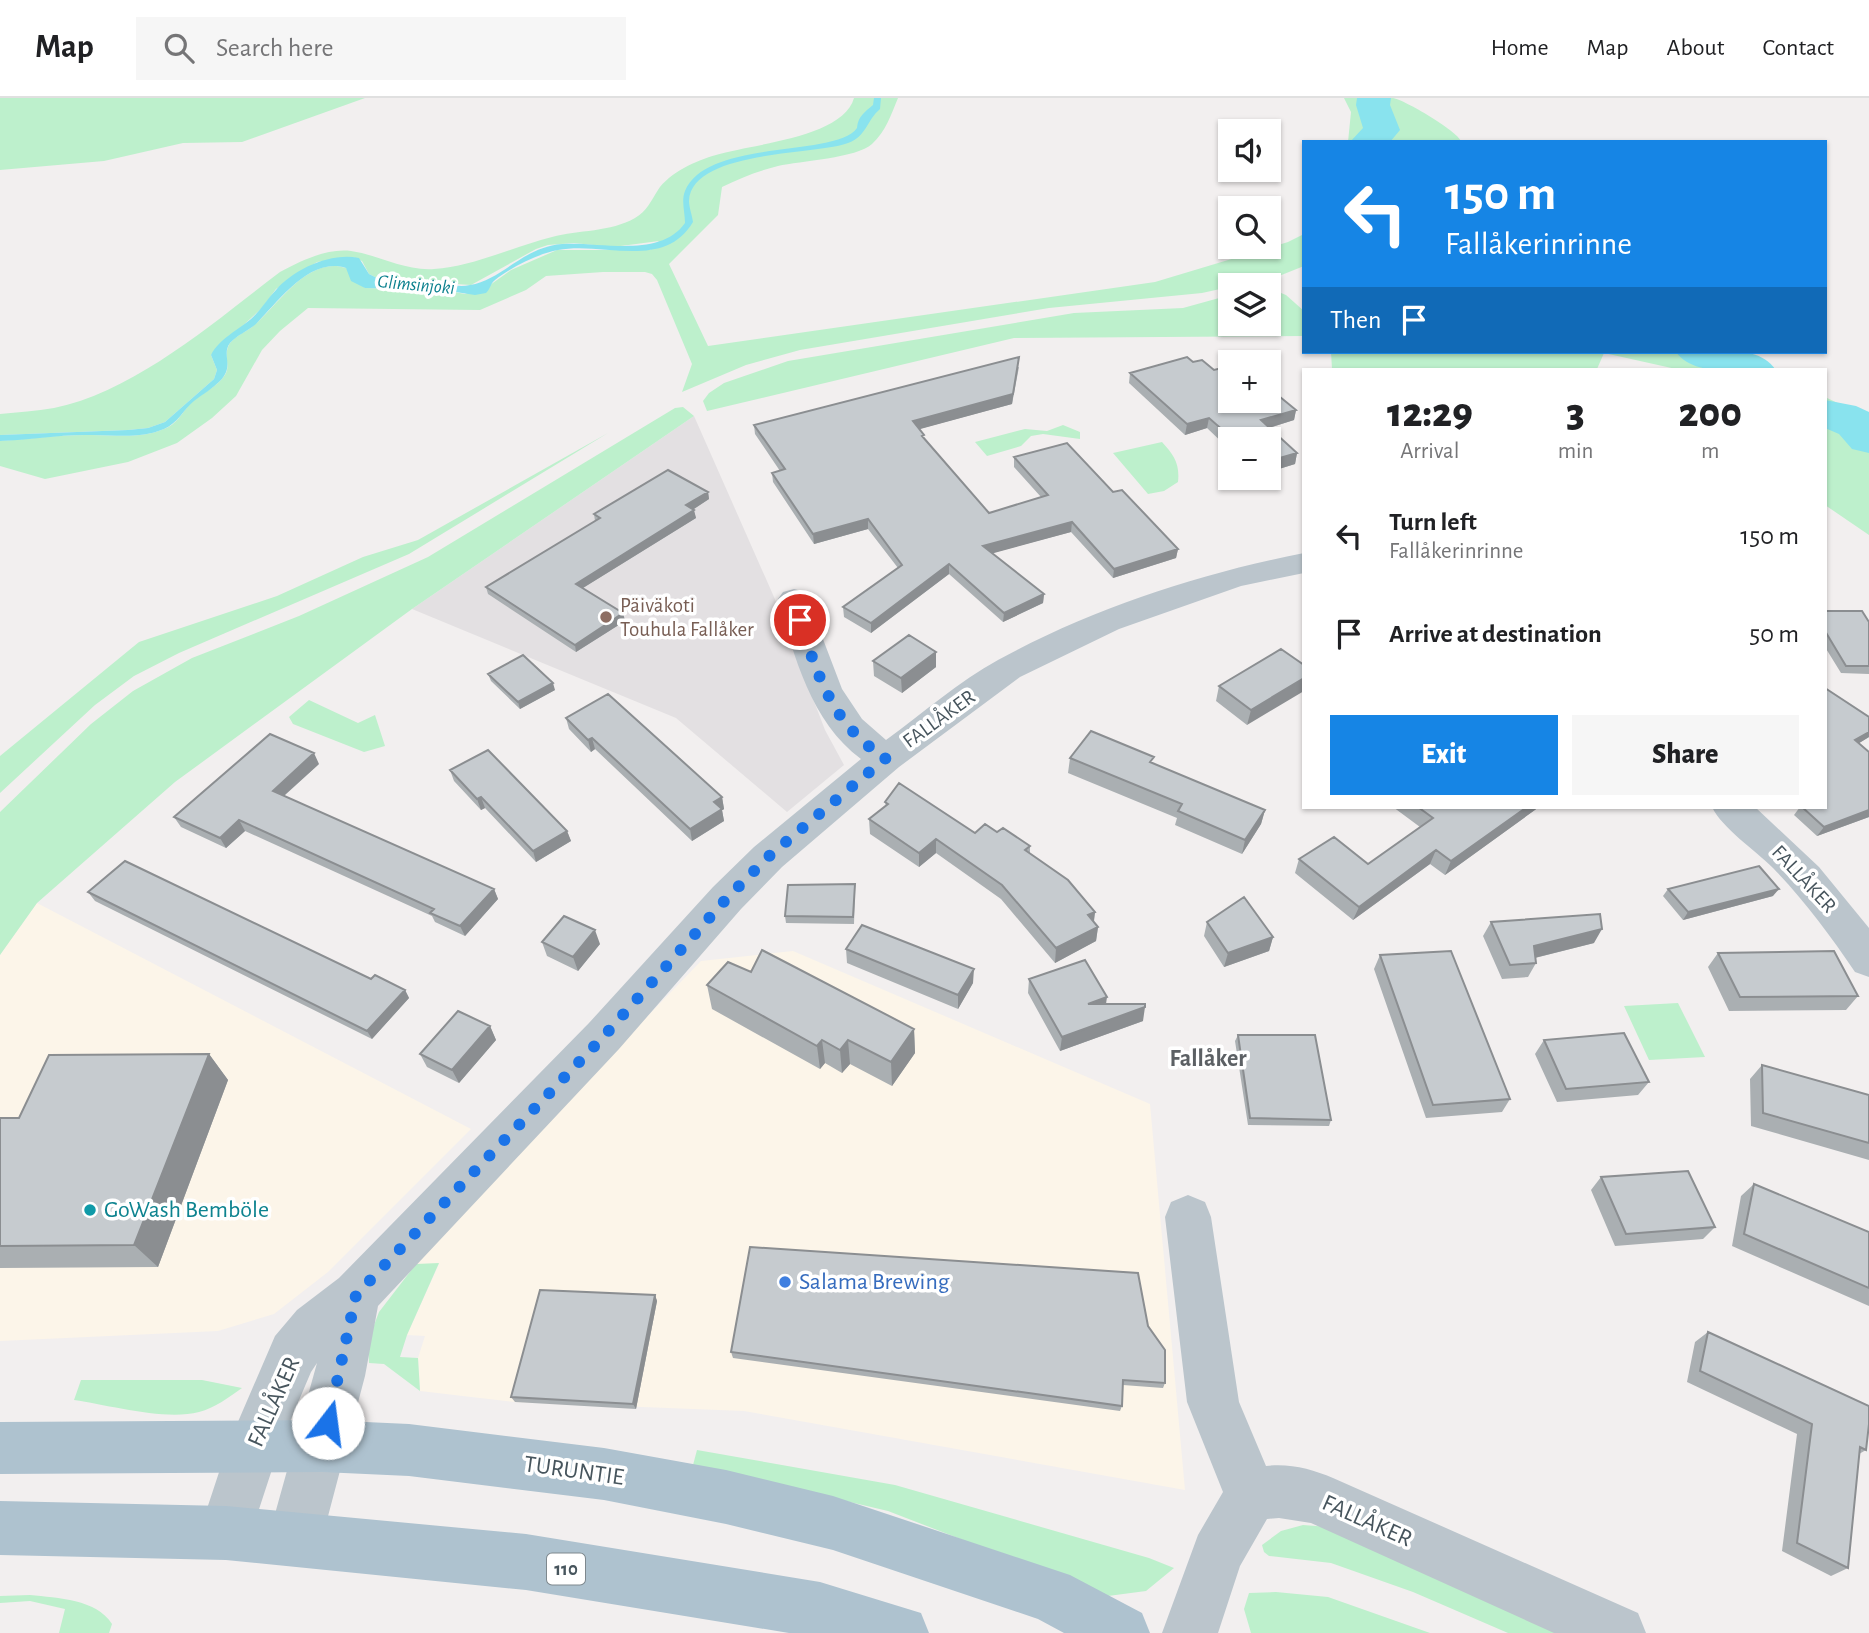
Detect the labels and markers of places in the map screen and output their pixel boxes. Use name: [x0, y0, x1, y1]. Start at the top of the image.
pin: [770, 590, 830, 650]
place label: Päiväkoti Touhula Fallåker: [620, 595, 754, 640]
marker: Päiväkoti Touhula Fallåker: [598, 609, 614, 625]
place label: GoWash Bemböle: [104, 1198, 269, 1222]
marker: GoWash Bemböle: [82, 1202, 98, 1218]
place label: Salama Brewing: [799, 1270, 950, 1294]
marker: Salama Brewing: [777, 1274, 793, 1290]

